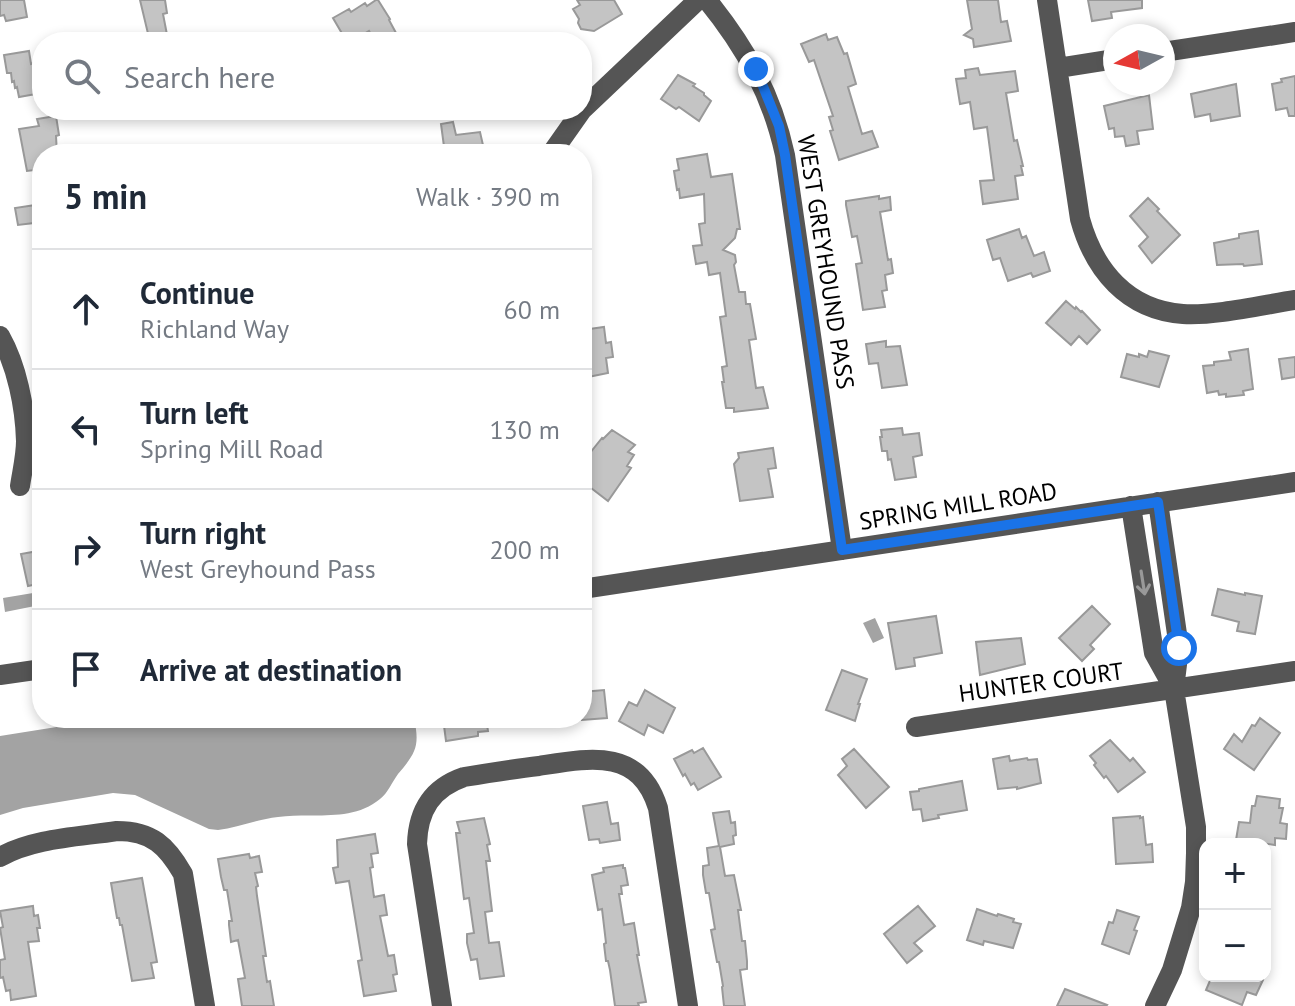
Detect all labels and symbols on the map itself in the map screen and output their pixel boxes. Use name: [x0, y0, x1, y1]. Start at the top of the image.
north arrow: [1103, 24, 1175, 96]
route end: [738, 51, 774, 87]
street label: WEST GREYHOUND PASS: [791, 132, 861, 392]
street label: SPRING MILL ROAD: [857, 475, 1059, 537]
one-way arrow: [1136, 570, 1151, 595]
route start: [1161, 630, 1197, 666]
street label: HUNTER COURT: [957, 655, 1125, 709]

